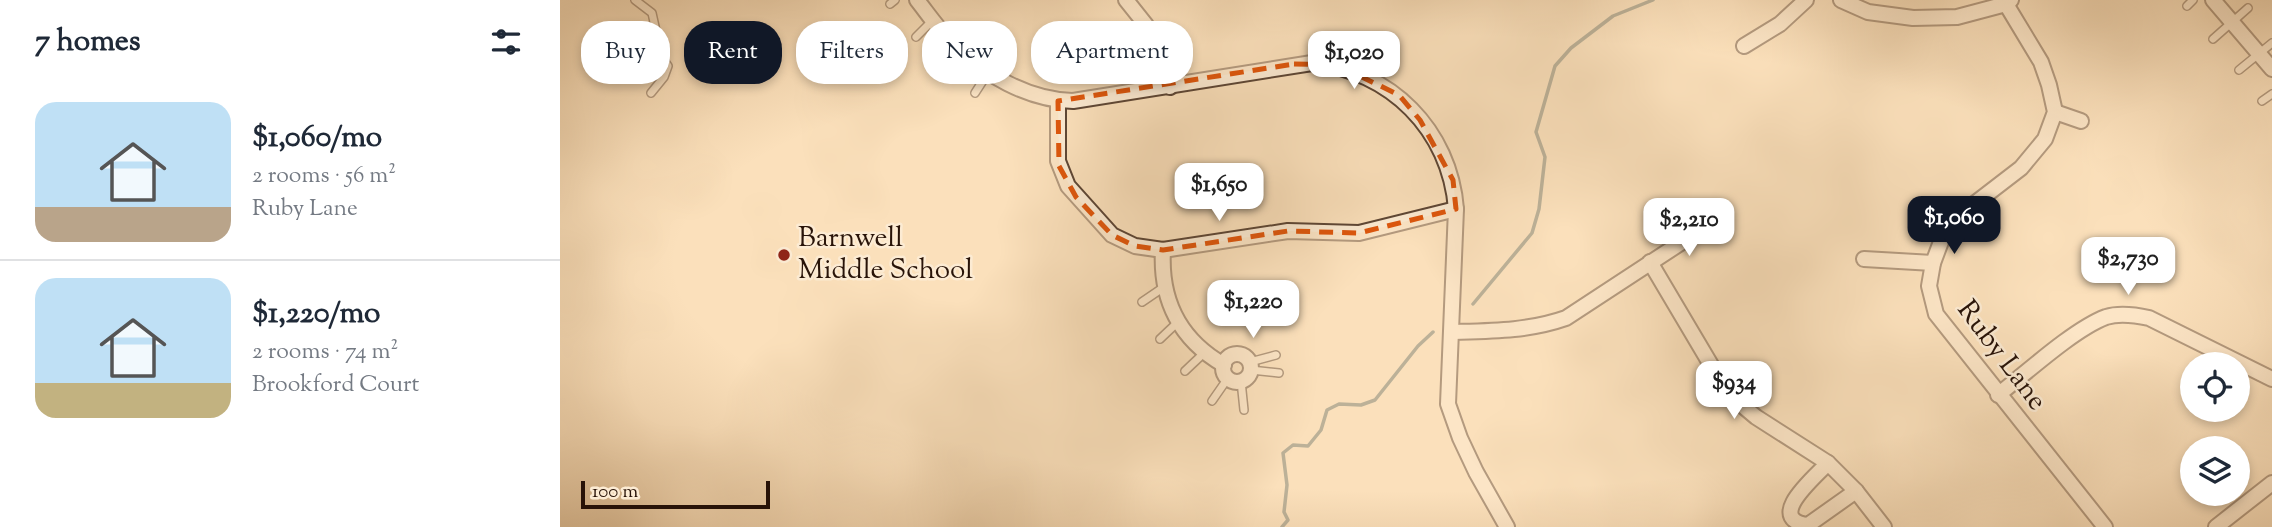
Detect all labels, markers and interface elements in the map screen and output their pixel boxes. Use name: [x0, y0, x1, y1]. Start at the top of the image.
text: 7 homes: [35, 21, 140, 64]
chip: Buy: [581, 21, 670, 84]
chip: Rent: [684, 21, 782, 84]
chip: Filters: [796, 21, 908, 84]
chip: New: [922, 21, 1017, 84]
chip: Apartment: [1031, 21, 1193, 84]
icon: filters: [487, 23, 525, 61]
pin: $1,020: [1297, 32, 1411, 91]
text: $1,020: [1324, 37, 1384, 70]
text: $1,060/mo: [252, 117, 382, 160]
icon: home: [91, 130, 175, 214]
text: 2 rooms · 56 m²: [252, 160, 396, 193]
pin: $1,650: [1162, 164, 1276, 223]
text: $1,650: [1191, 169, 1247, 202]
text: Ruby Lane: [252, 193, 358, 226]
pin: $1,060: [1897, 196, 2011, 256]
pin: $2,210: [1632, 198, 1746, 258]
text: $1,060: [1924, 202, 1984, 235]
text: $2,210: [1659, 204, 1719, 237]
place label: Barnwell Middle School: [798, 219, 973, 291]
pin: $2,730: [2071, 238, 2185, 297]
text: $2,730: [2097, 243, 2159, 276]
marker: Barnwell Middle School: [776, 247, 792, 263]
pin: $1,220: [1196, 280, 1310, 340]
text: $1,220: [1223, 286, 1283, 319]
text: $1,220/mo: [252, 293, 380, 336]
street label: Ruby Lane: [1946, 293, 2056, 419]
icon: home: [91, 306, 175, 390]
text: 2 rooms · 74 m²: [252, 336, 398, 369]
map controls: [2180, 352, 2250, 506]
button: locate: [2180, 352, 2250, 422]
pin: $934: [1693, 362, 1775, 421]
text: $934: [1712, 367, 1756, 400]
text: Brookford Court: [252, 369, 420, 402]
button: layers: [2180, 436, 2250, 506]
scale bar: [581, 478, 770, 510]
text: 100 m: [592, 479, 638, 506]

